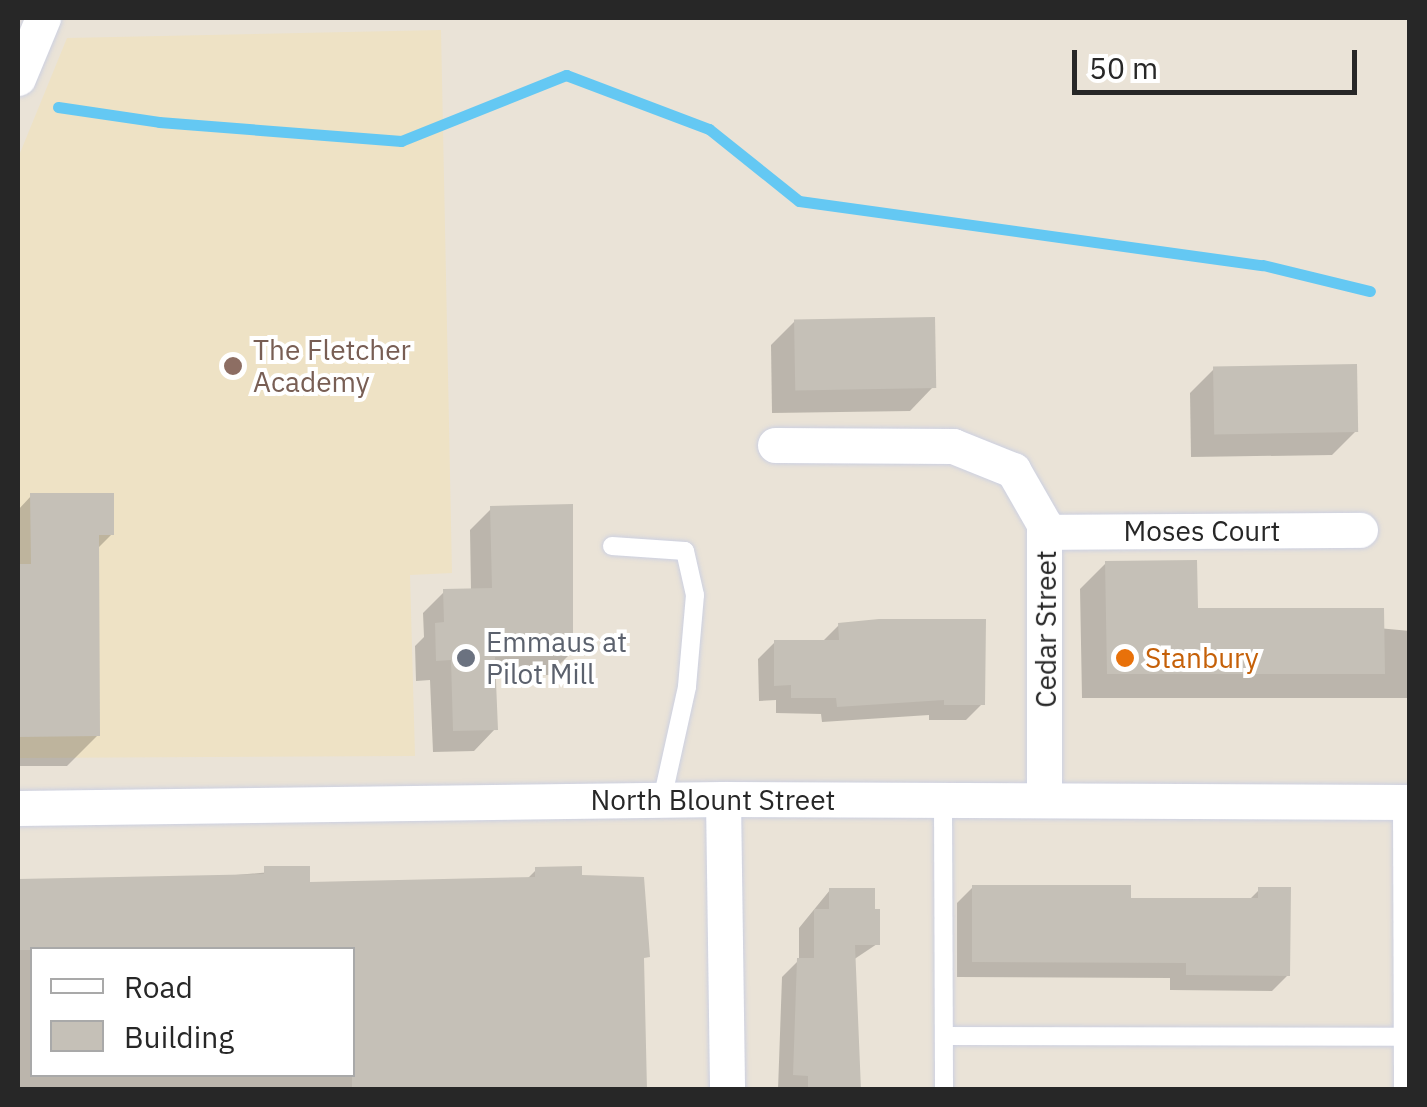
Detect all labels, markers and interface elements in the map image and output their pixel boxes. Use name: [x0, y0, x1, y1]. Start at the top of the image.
scale bar: [1077, 30, 1362, 92]
text: 50 m: [1089, 48, 1158, 87]
place label: The Fletcher Academy: [253, 333, 411, 399]
marker: The Fletcher Academy: [222, 355, 244, 377]
street label: Moses Court: [1124, 514, 1280, 548]
street label: Cedar Street: [1029, 550, 1063, 708]
place label: Emmaus at Pilot Mill: [486, 625, 627, 691]
place label: Stanbury: [1145, 641, 1259, 675]
marker: Emmaus at Pilot Mill: [455, 647, 477, 669]
marker: Stanbury: [1114, 647, 1136, 669]
street label: North Blount Street: [591, 783, 835, 817]
legend: [30, 947, 355, 1077]
text: Road: [124, 967, 193, 1006]
text: Building: [124, 1017, 234, 1056]

